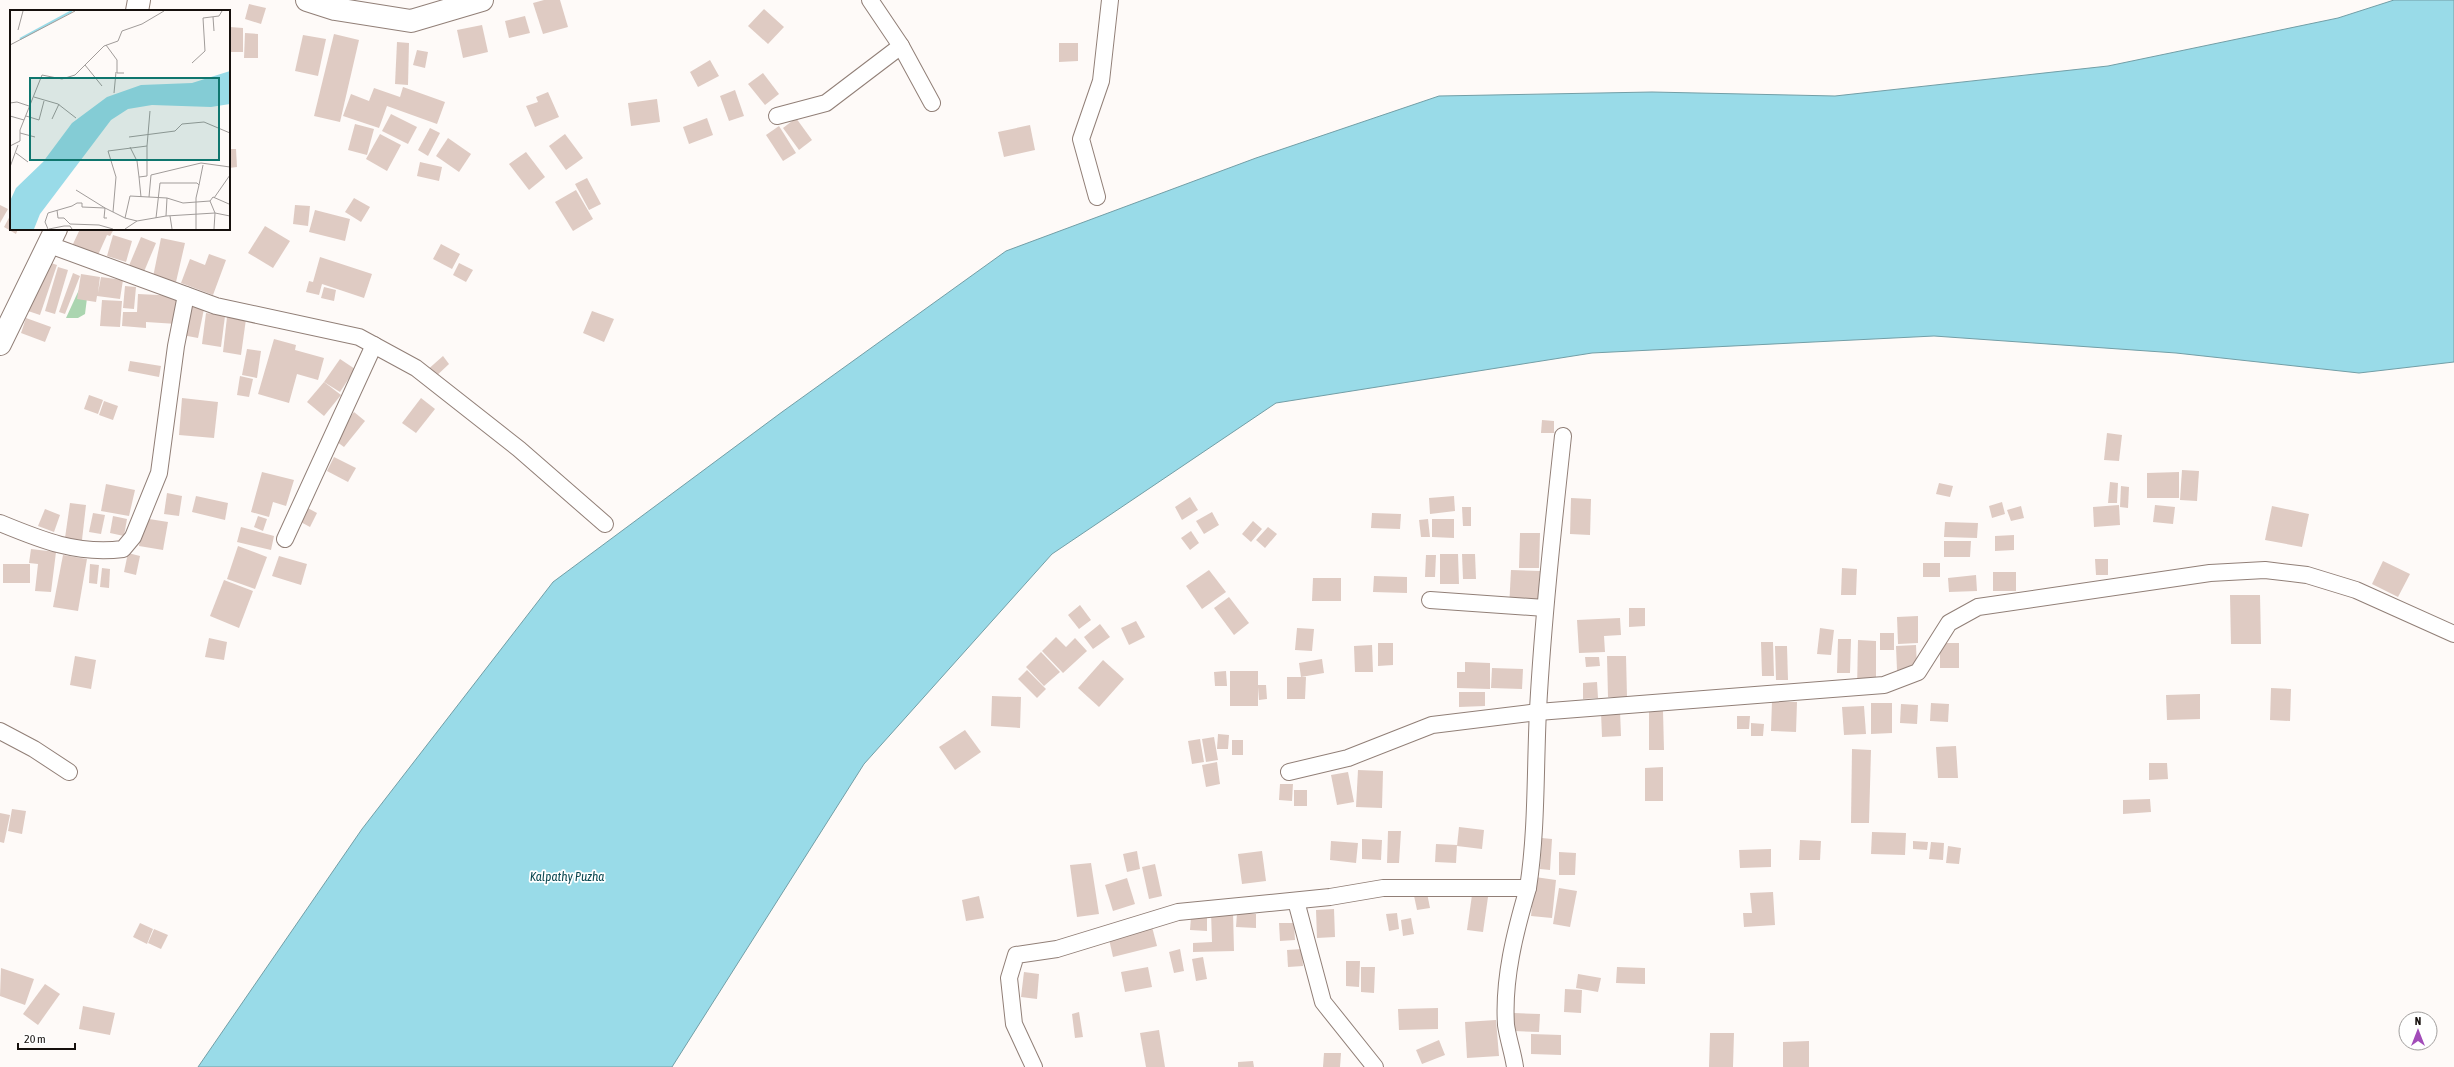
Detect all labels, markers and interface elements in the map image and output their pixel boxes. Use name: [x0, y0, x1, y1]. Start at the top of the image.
inset map: [10, 10, 230, 230]
water label: Kalpathy Puzha: [530, 869, 604, 884]
north arrow: [2398, 1011, 2438, 1051]
text: N: [2415, 1015, 2421, 1027]
scale bar: [18, 1025, 75, 1051]
text: 20 m: [24, 1032, 46, 1046]

